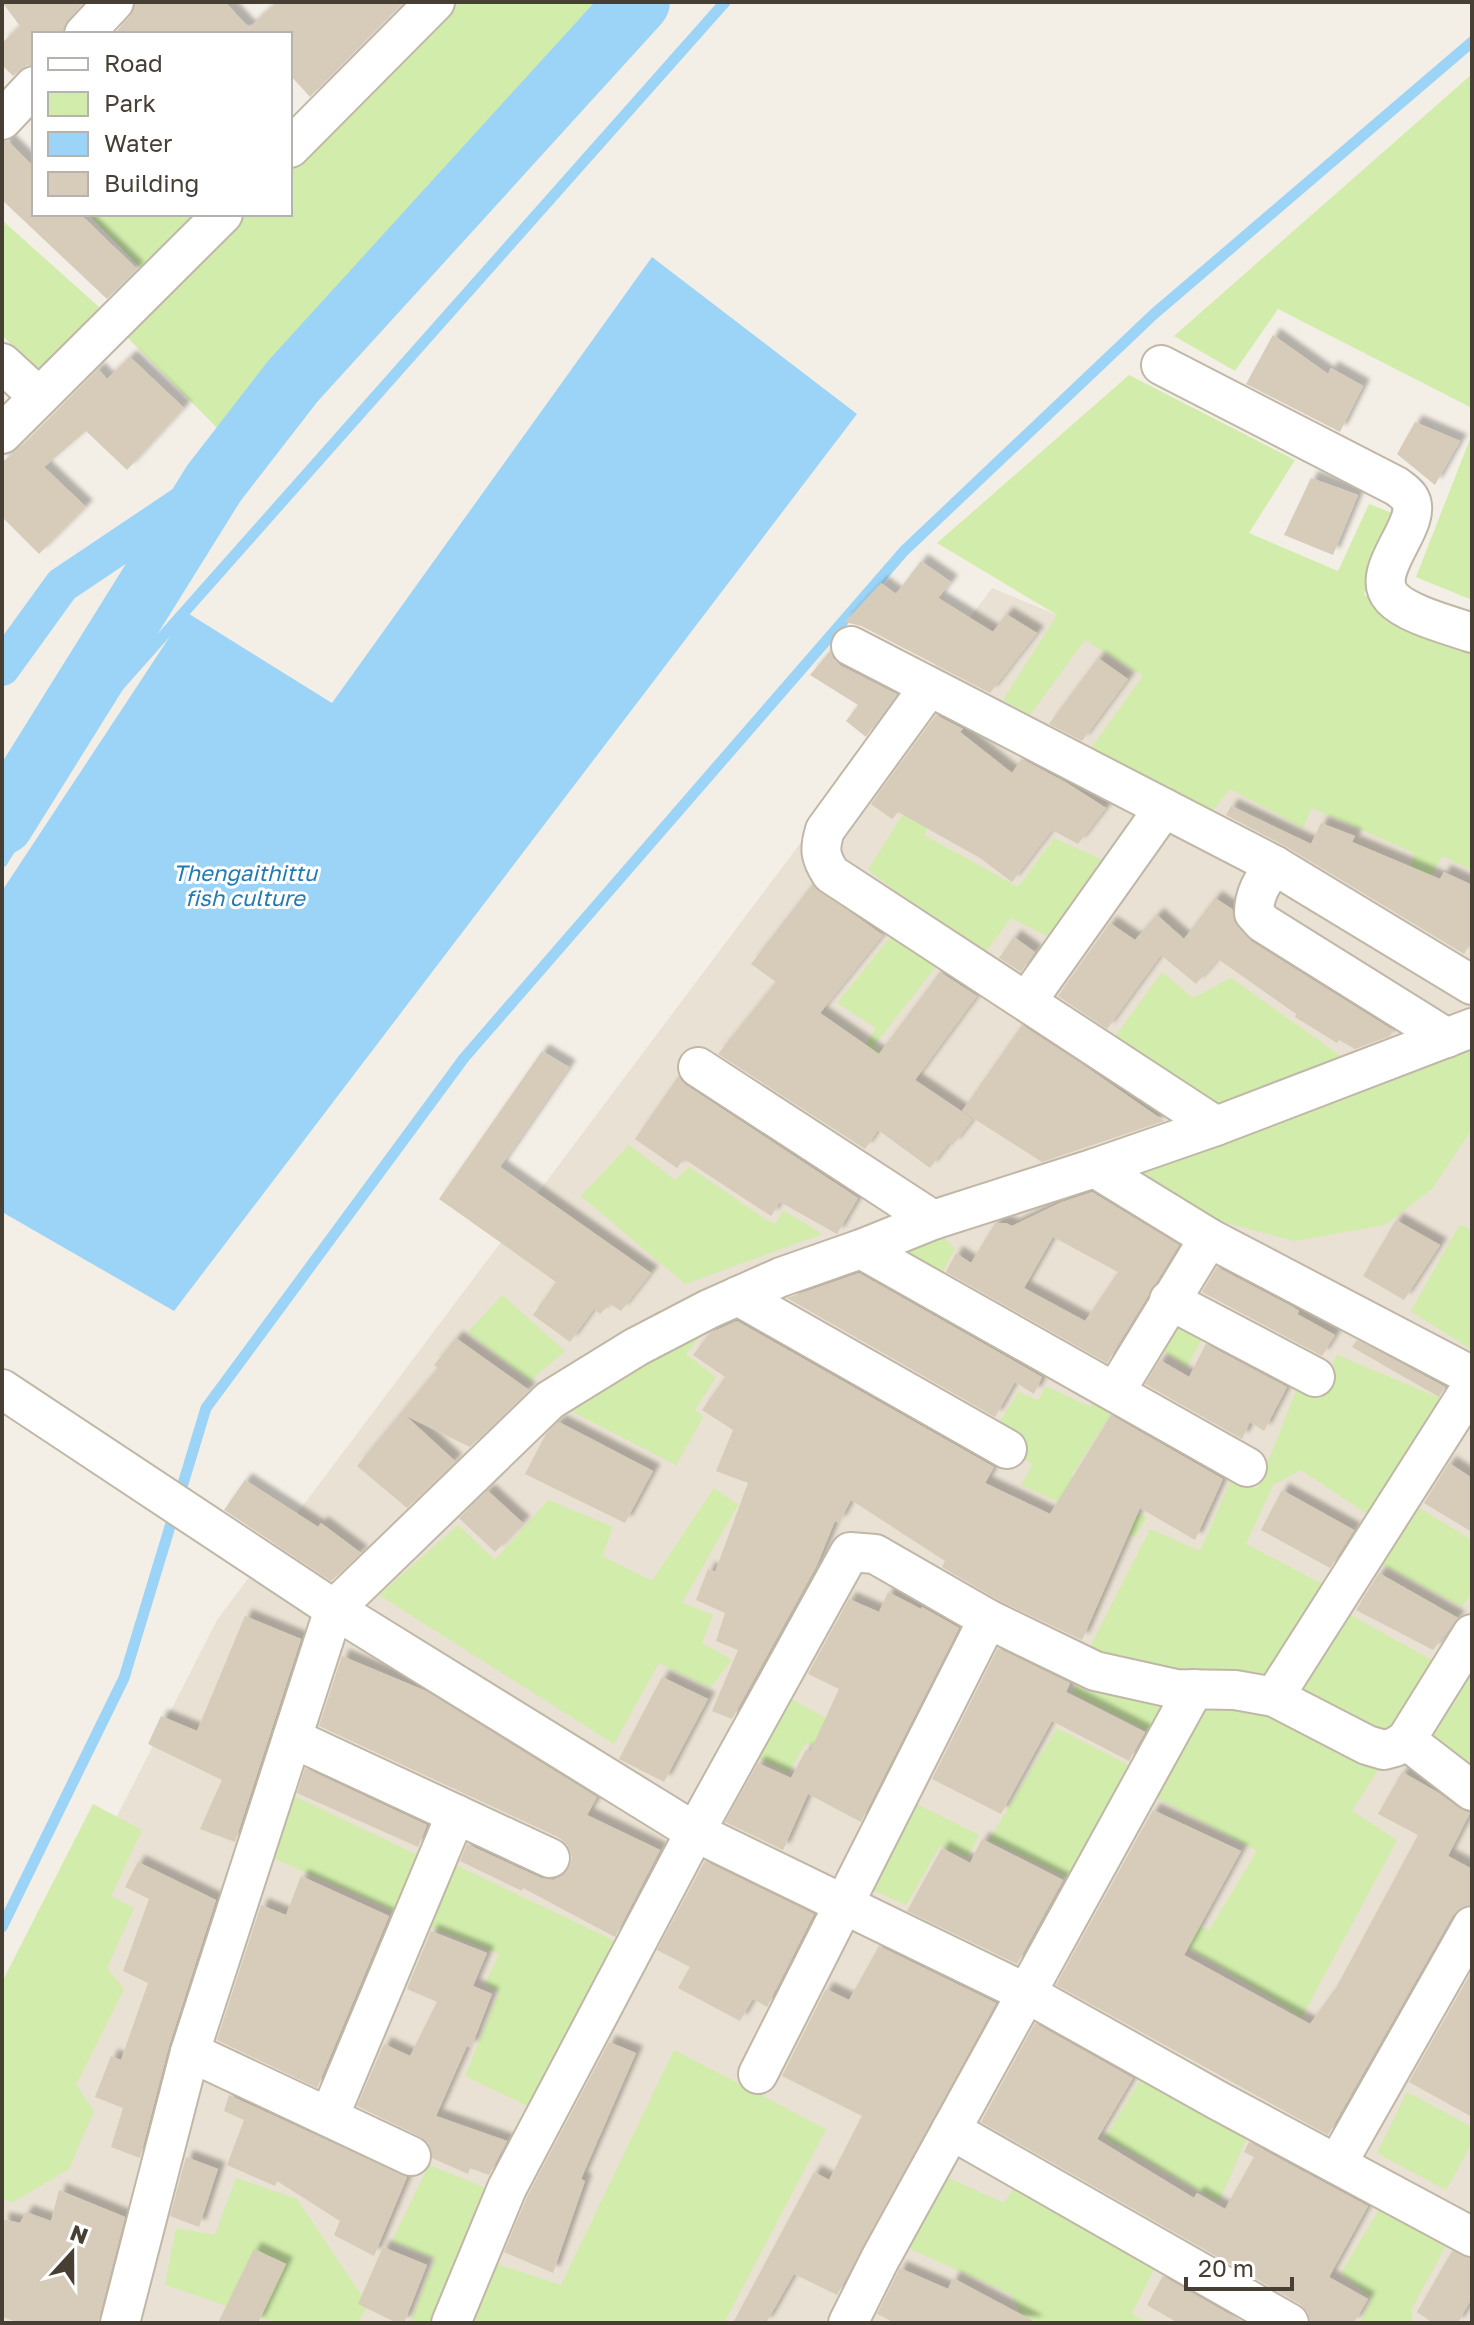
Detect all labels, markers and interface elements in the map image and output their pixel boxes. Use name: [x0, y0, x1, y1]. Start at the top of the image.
legend: [32, 32, 292, 216]
text: Road: [104, 48, 163, 77]
text: Park: [104, 88, 156, 117]
text: Water: [104, 128, 172, 157]
text: Building: [104, 168, 199, 197]
water label: Thengaithittu fish culture: [173, 859, 319, 911]
north arrow: [32, 2213, 112, 2293]
text: N: [67, 2218, 92, 2249]
scale bar: [1186, 2241, 1292, 2291]
text: 20 m: [1198, 2253, 1254, 2282]

